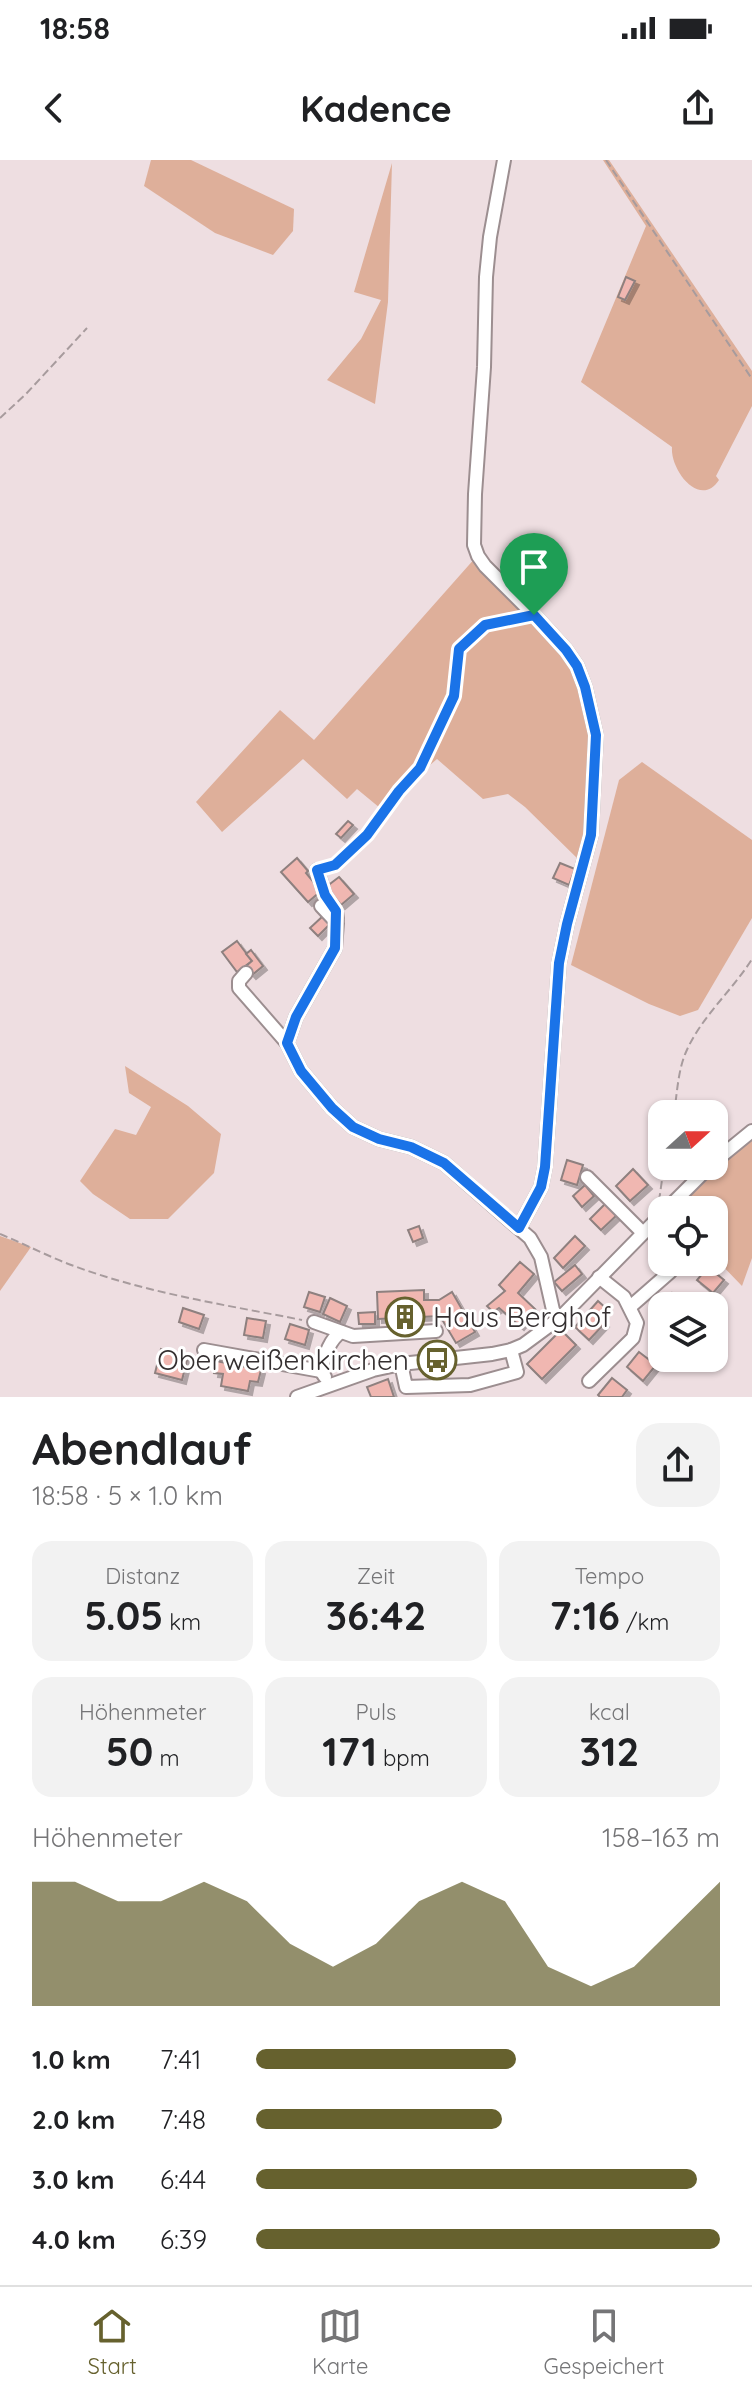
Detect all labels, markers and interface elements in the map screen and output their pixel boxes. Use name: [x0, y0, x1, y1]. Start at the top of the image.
text: 18:58: [40, 9, 110, 47]
icon: back: [32, 86, 76, 130]
text: Kadence: [300, 86, 452, 131]
icon: share: [676, 86, 720, 130]
pin: [500, 533, 568, 615]
icon: arrive: [512, 545, 556, 589]
north arrow: [648, 1100, 728, 1180]
map controls: [648, 1100, 728, 1372]
button: locate: [648, 1196, 728, 1276]
button: layers: [648, 1292, 728, 1372]
building icon: Haus Berghof: [384, 1296, 426, 1338]
place label: Haus Berghof: [433, 1299, 611, 1334]
bus stop icon: Oberweißenkirchen: [416, 1339, 458, 1381]
place label: Oberweißenkirchen: [157, 1342, 409, 1377]
text: Abendlauf: [32, 1421, 252, 1476]
button: share: [636, 1423, 720, 1507]
text: 18:58 · 5 × 1.0 km: [32, 1479, 223, 1512]
text: Distanz: [105, 1562, 180, 1590]
text: Zeit: [357, 1562, 395, 1590]
text: Tempo: [574, 1562, 644, 1590]
text: 5.05: [84, 1590, 163, 1640]
text: 36:42: [326, 1590, 426, 1640]
text: 7:16: [549, 1590, 620, 1640]
text: km: [163, 1608, 201, 1636]
text: /km: [620, 1608, 669, 1636]
text: Höhenmeter: [79, 1698, 206, 1726]
text: Puls: [356, 1698, 396, 1726]
text: kcal: [589, 1698, 630, 1726]
text: 50: [106, 1726, 153, 1776]
text: 171: [322, 1726, 377, 1776]
text: 312: [579, 1726, 639, 1776]
text: m: [153, 1744, 180, 1772]
text: bpm: [377, 1744, 430, 1772]
text: Höhenmeter: [32, 1821, 183, 1854]
text: 158–163 m: [602, 1821, 720, 1854]
text: 1.0 km: [32, 2043, 111, 2076]
text: 7:41: [160, 2043, 201, 2076]
text: 2.0 km: [32, 2103, 115, 2136]
text: 7:48: [160, 2103, 206, 2136]
text: 3.0 km: [32, 2163, 114, 2196]
text: 6:44: [160, 2163, 206, 2196]
text: 4.0 km: [32, 2223, 116, 2256]
text: 6:39: [160, 2223, 207, 2256]
tab: Start: [88, 2304, 137, 2380]
tab: Karte: [312, 2304, 368, 2380]
tab: Gespeichert: [544, 2304, 664, 2380]

